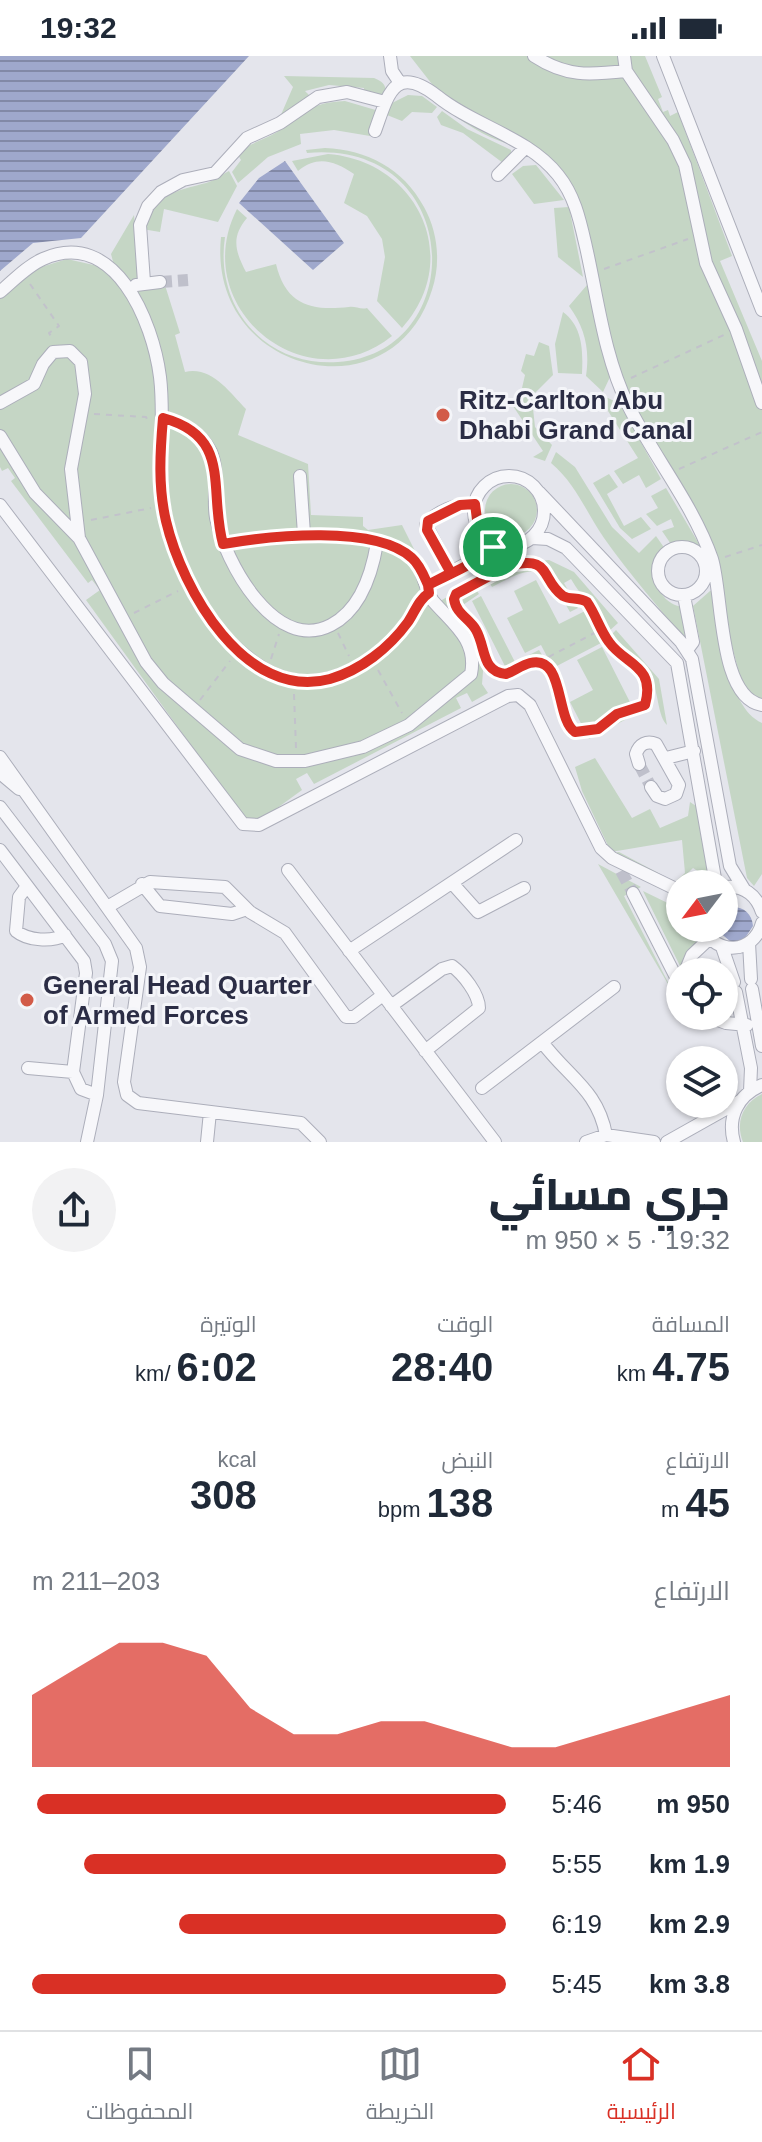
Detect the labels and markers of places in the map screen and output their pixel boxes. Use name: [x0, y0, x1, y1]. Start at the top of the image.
place label: Ritz-Carlton Abu Dhabi Grand Canal: [459, 385, 693, 445]
marker: Ritz-Carlton Abu Dhabi Grand Canal: [434, 406, 452, 424]
pin: [459, 513, 527, 581]
place label: General Head Quarter of Armed Forces: [43, 970, 312, 1030]
marker: General Head Quarter of Armed Forces: [18, 991, 36, 1009]

